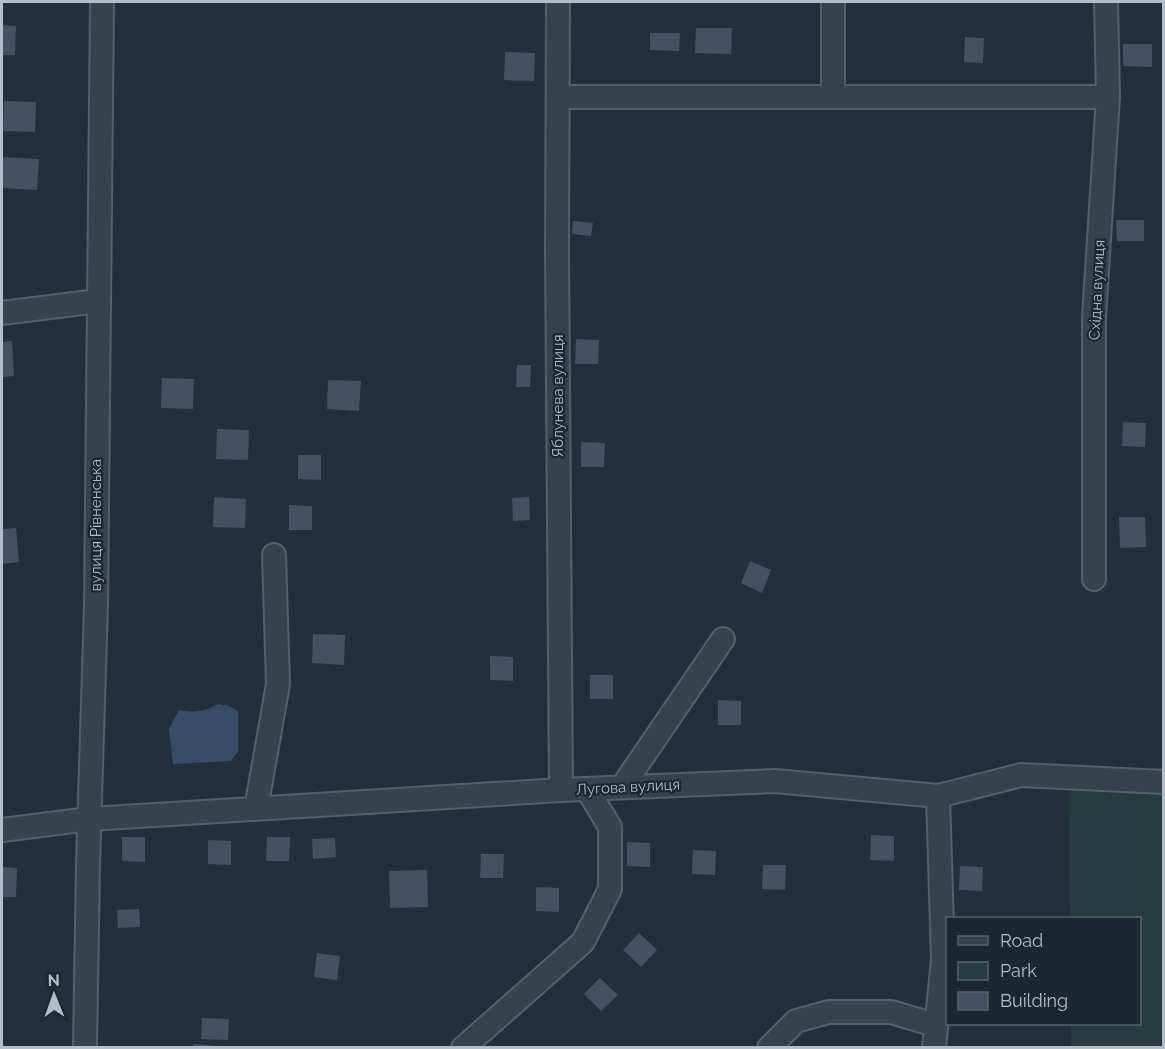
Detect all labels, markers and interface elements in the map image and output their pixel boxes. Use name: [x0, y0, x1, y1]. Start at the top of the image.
street label: Східна вулиця: [1085, 239, 1109, 341]
street label: Яблунева вулиця: [549, 335, 567, 457]
street label: вулиця Рівненська: [87, 459, 105, 591]
street label: Лугова вулиця: [576, 775, 680, 799]
legend: [946, 917, 1141, 1025]
text: Road: [1000, 930, 1043, 951]
text: Park: [1000, 960, 1037, 981]
north arrow: [24, 965, 84, 1025]
text: N: [47, 971, 60, 990]
text: Building: [1000, 990, 1068, 1011]

